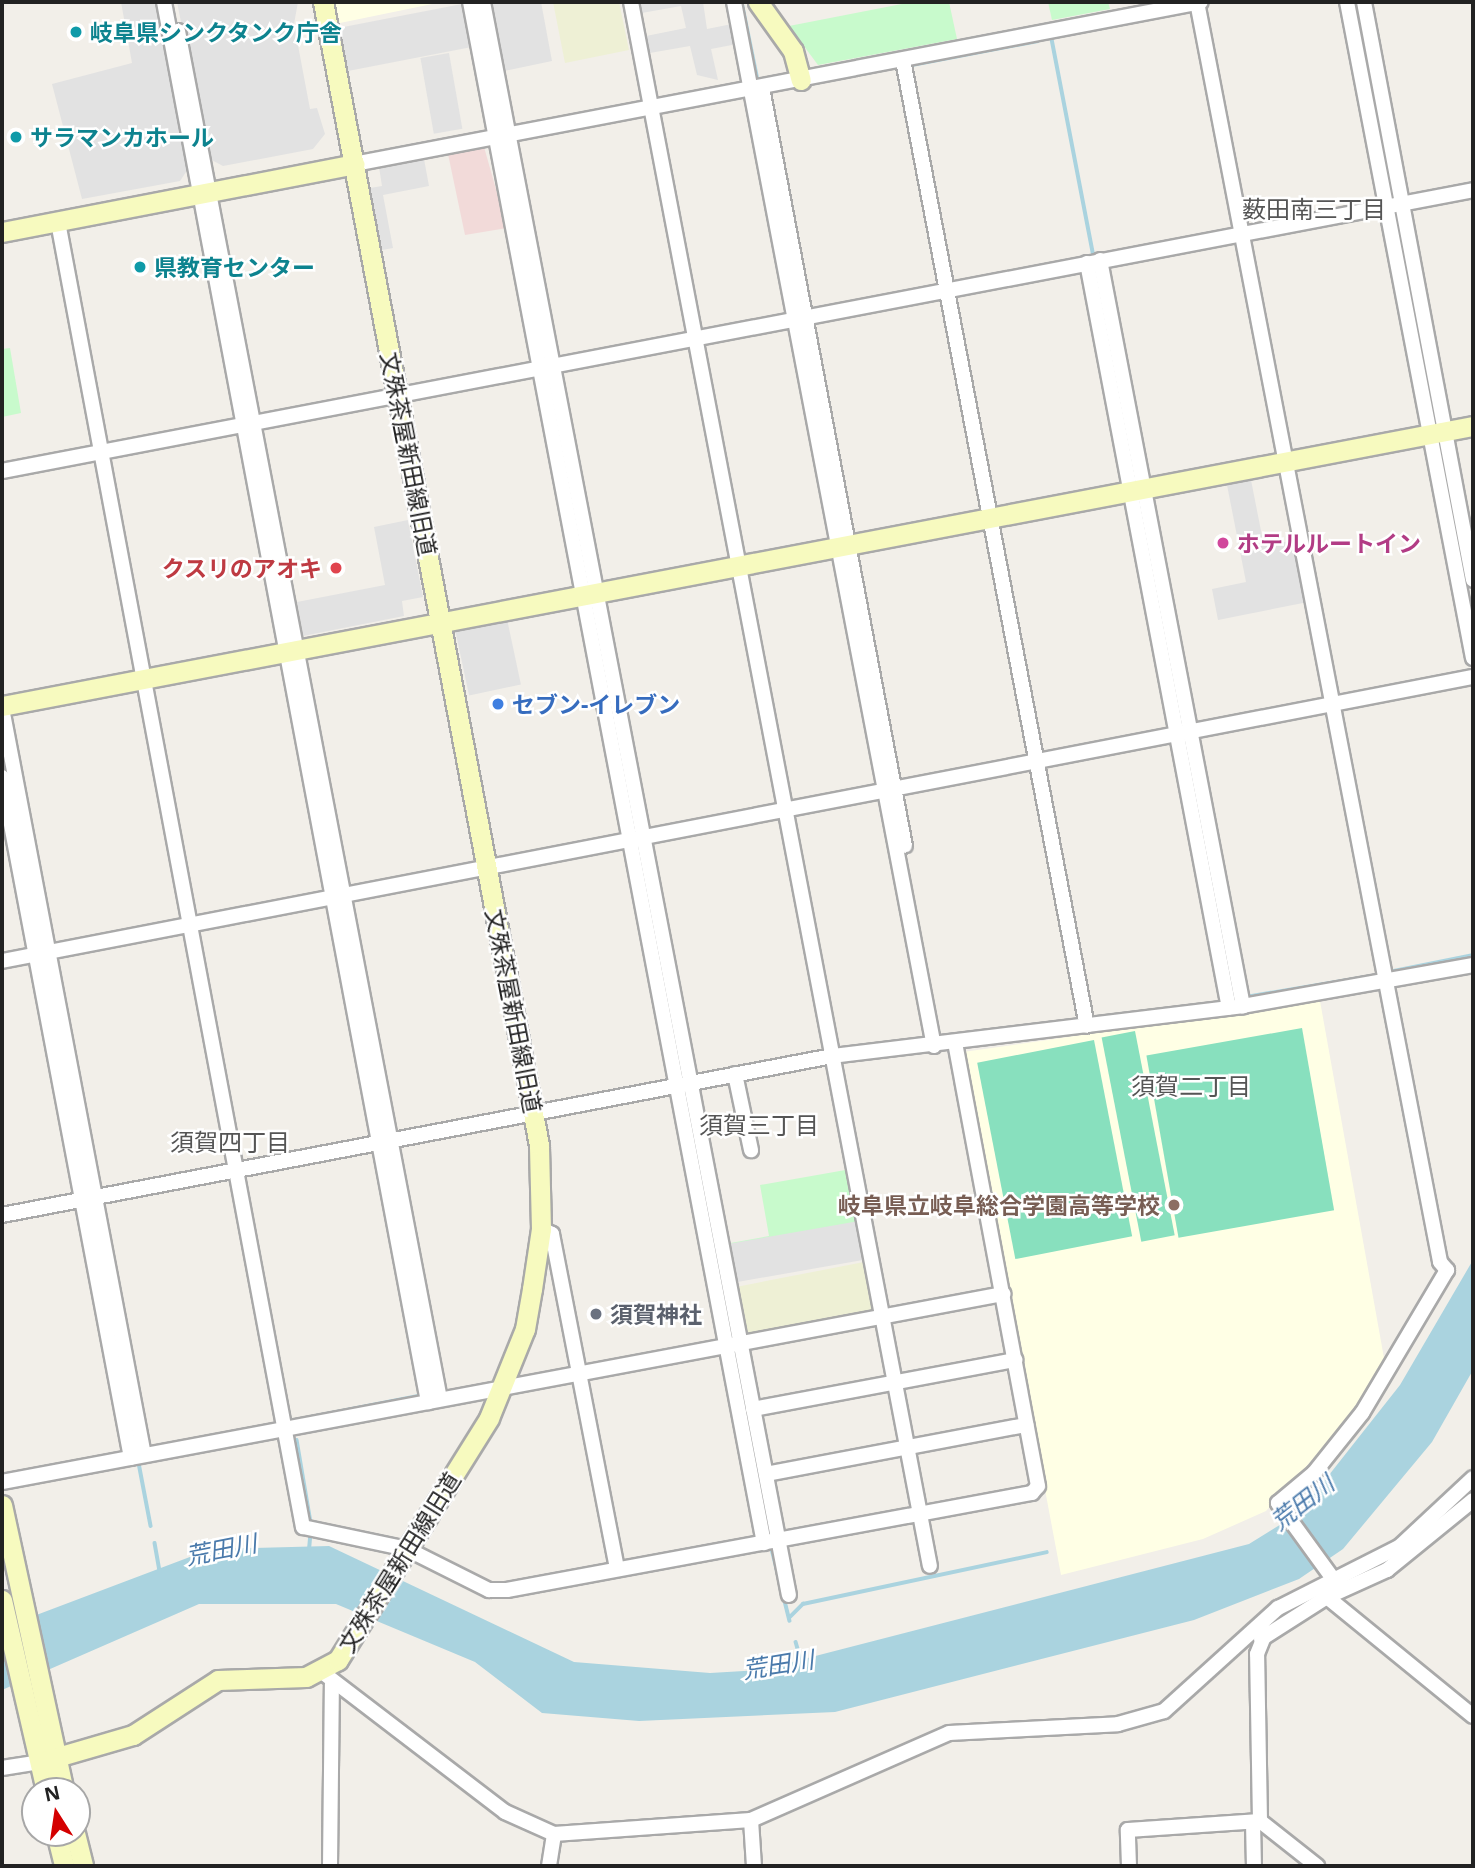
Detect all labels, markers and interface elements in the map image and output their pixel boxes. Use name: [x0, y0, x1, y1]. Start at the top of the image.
place label: 岐阜県シンクタンク庁舎: [90, 18, 343, 46]
marker: 岐阜県シンクタンク庁舎: [68, 24, 84, 40]
place label: サラマンカホール: [30, 123, 214, 151]
marker: サラマンカホール: [8, 129, 24, 145]
district label: 薮田南三丁目: [1242, 195, 1386, 223]
place label: 県教育センター: [154, 253, 315, 281]
marker: 県教育センター: [132, 259, 148, 275]
street label: 文殊茶屋新田線旧道: [376, 350, 442, 558]
place label: ホテルルートイン: [1237, 529, 1421, 557]
marker: ホテルルートイン: [1215, 535, 1231, 551]
place label: クスリのアオキ: [161, 554, 322, 582]
marker: クスリのアオキ: [328, 560, 344, 576]
place label: セブン-イレブン: [512, 690, 680, 718]
marker: セブン-イレブン: [490, 696, 506, 712]
street label: 文殊茶屋新田線旧道: [481, 907, 547, 1115]
district label: 須賀二丁目: [1131, 1072, 1251, 1100]
district label: 須賀三丁目: [699, 1111, 819, 1139]
district label: 須賀四丁目: [170, 1128, 290, 1156]
place label: 岐阜県立岐阜総合学園高等学校: [838, 1191, 1160, 1219]
marker: 岐阜県立岐阜総合学園高等学校: [1166, 1197, 1182, 1213]
place label: 須賀神社: [610, 1300, 702, 1328]
marker: 須賀神社: [588, 1306, 604, 1322]
street label: 文殊茶屋新田線旧道: [332, 1467, 466, 1657]
water label: 荒田川: [1265, 1468, 1339, 1536]
water label: 荒田川: [183, 1528, 259, 1570]
water label: 荒田川: [740, 1644, 816, 1684]
north arrow: [21, 1777, 91, 1847]
text: N: [42, 1779, 62, 1808]

